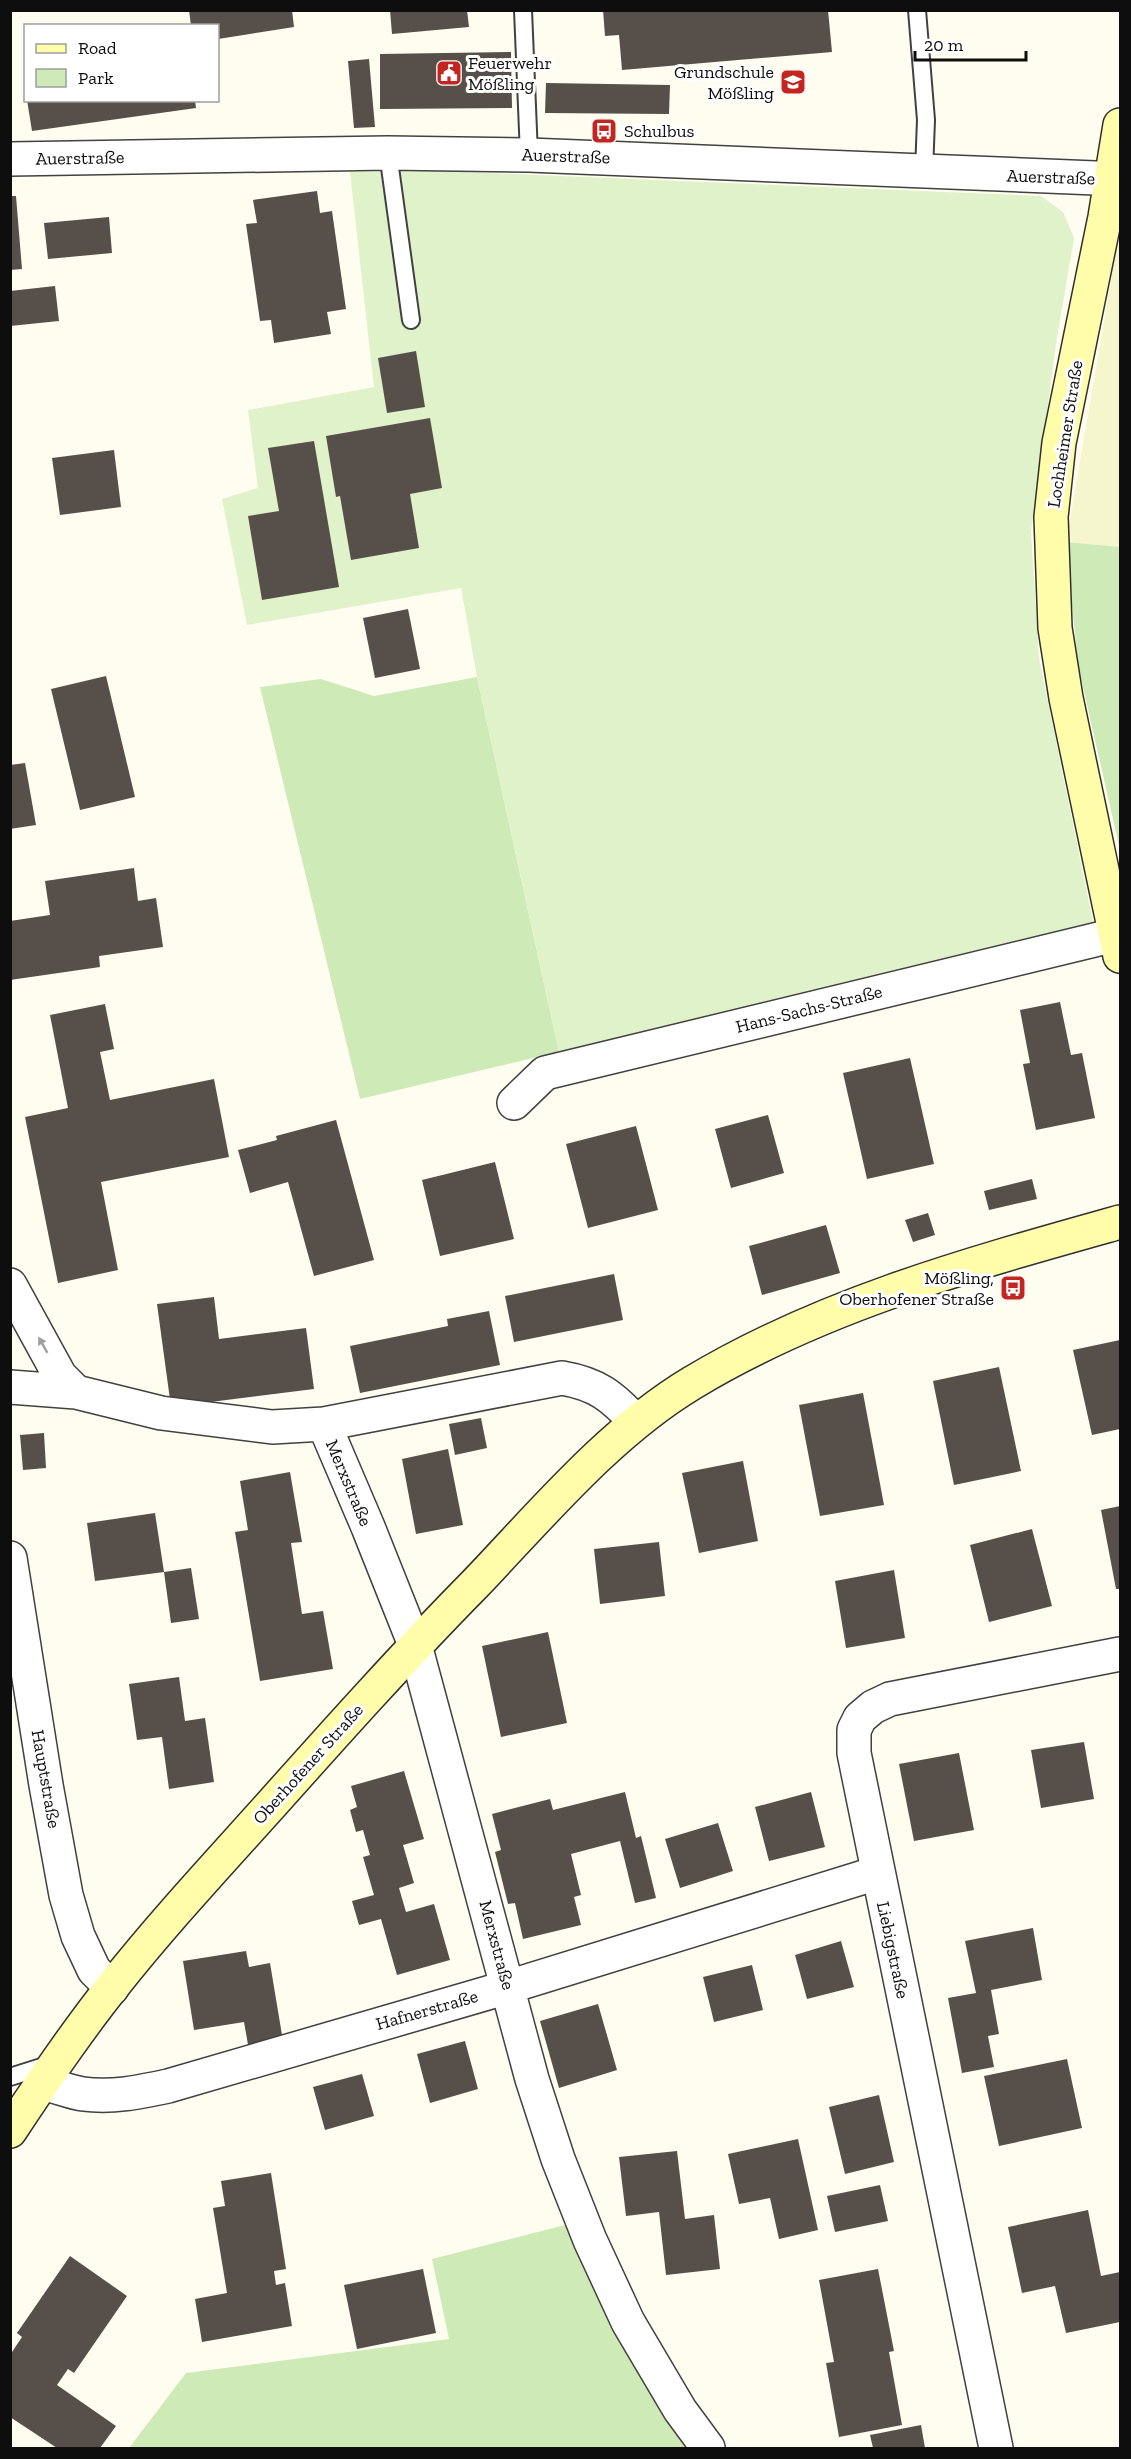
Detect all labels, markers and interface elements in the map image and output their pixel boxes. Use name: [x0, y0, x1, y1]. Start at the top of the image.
legend: [24, 24, 219, 102]
scale bar: [915, 24, 1026, 62]
text: 20 m: [924, 34, 964, 56]
text: Road: [78, 37, 117, 59]
place label: Feuerwehr Mößling: [468, 52, 552, 95]
public building icon: Feuerwehr Mößling: [434, 58, 464, 88]
place label: Grundschule Mößling: [674, 61, 774, 104]
text: Park: [78, 67, 114, 89]
school or university icon: Grundschule Mößling: [778, 67, 808, 97]
bus stop icon: Schulbus: [589, 116, 619, 146]
place label: Schulbus: [624, 120, 695, 142]
street label: Auerstraße: [521, 143, 611, 169]
street label: Auerstraße: [36, 146, 124, 170]
street label: Auerstraße: [1006, 164, 1096, 190]
street label: Lochheimer Straße: [1042, 359, 1088, 509]
street label: Hans-Sachs-Straße: [734, 980, 884, 1038]
place label: Mößling, Oberhofener Straße: [839, 1267, 994, 1310]
bus stop icon: Mößling, Oberhofener Straße: [998, 1273, 1028, 1303]
one-way arrow: [38, 1336, 48, 1353]
street label: Merxstraße: [321, 1436, 377, 1530]
street label: Oberhofener Straße: [248, 1699, 368, 1829]
street label: Hauptstraße: [27, 1728, 65, 1830]
street label: Merxstraße: [475, 1898, 519, 1992]
street label: Liebigstraße: [872, 1899, 914, 2001]
street label: Hafnerstraße: [373, 1985, 481, 2035]

